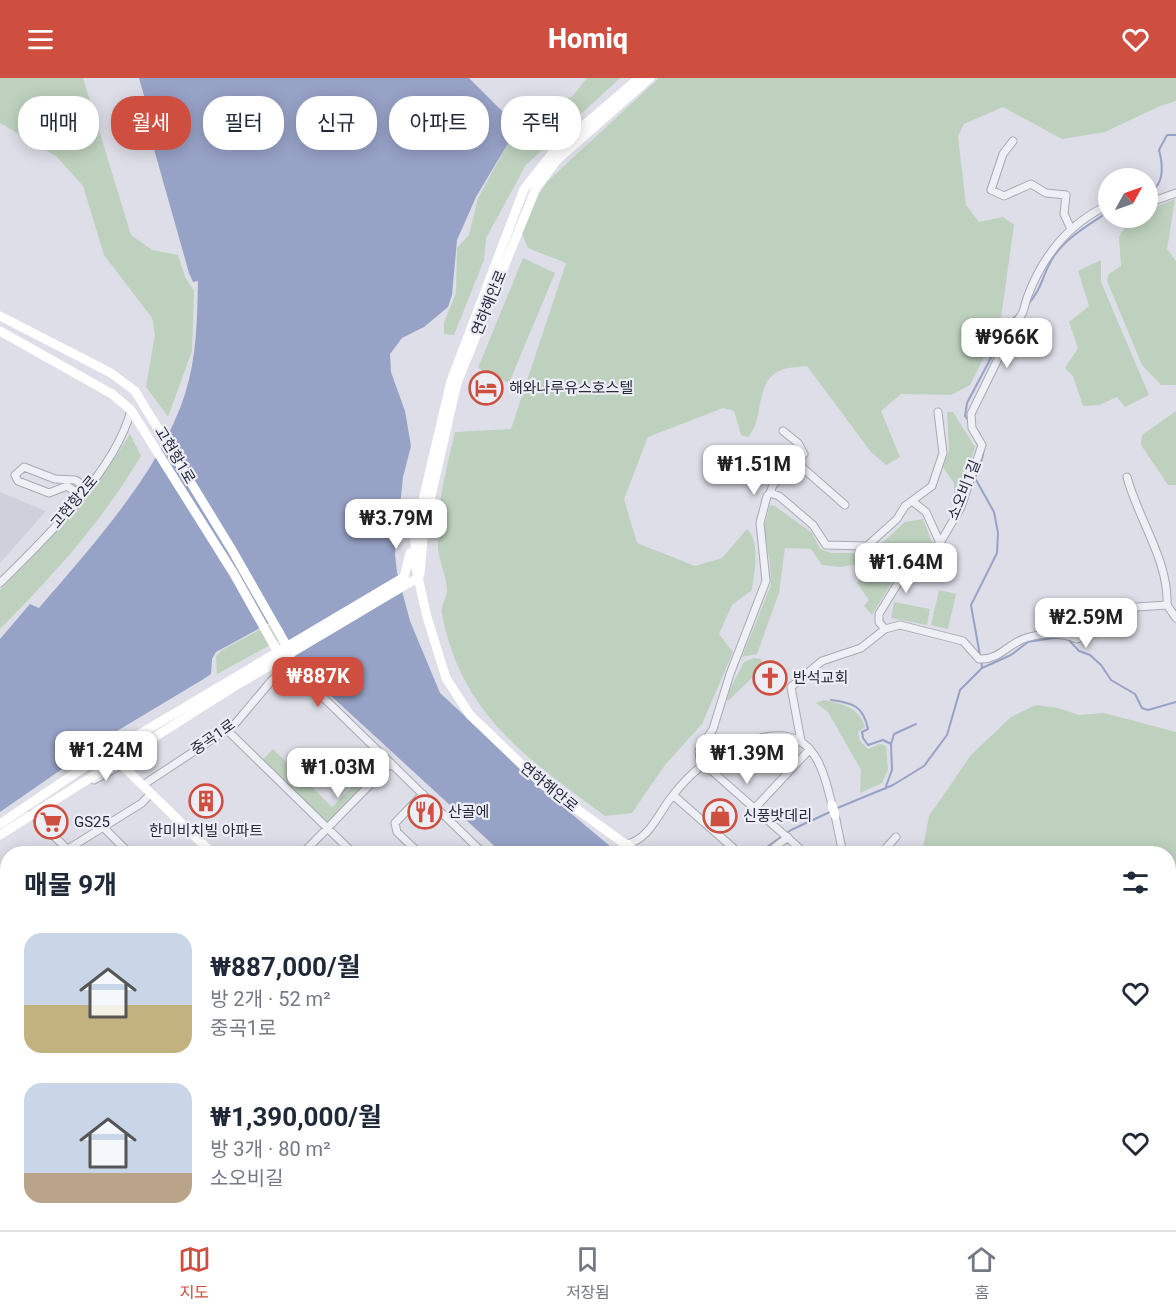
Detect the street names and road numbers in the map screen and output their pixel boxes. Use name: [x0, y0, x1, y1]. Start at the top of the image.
street label: 연하해안로: [468, 268, 510, 338]
street label: 고현항1로: [151, 423, 199, 487]
street label: 소오비1길: [944, 457, 984, 523]
street label: 고현항2로: [47, 472, 101, 532]
street label: 중곡1로: [187, 715, 239, 759]
street label: 연하해안로: [517, 758, 581, 816]

